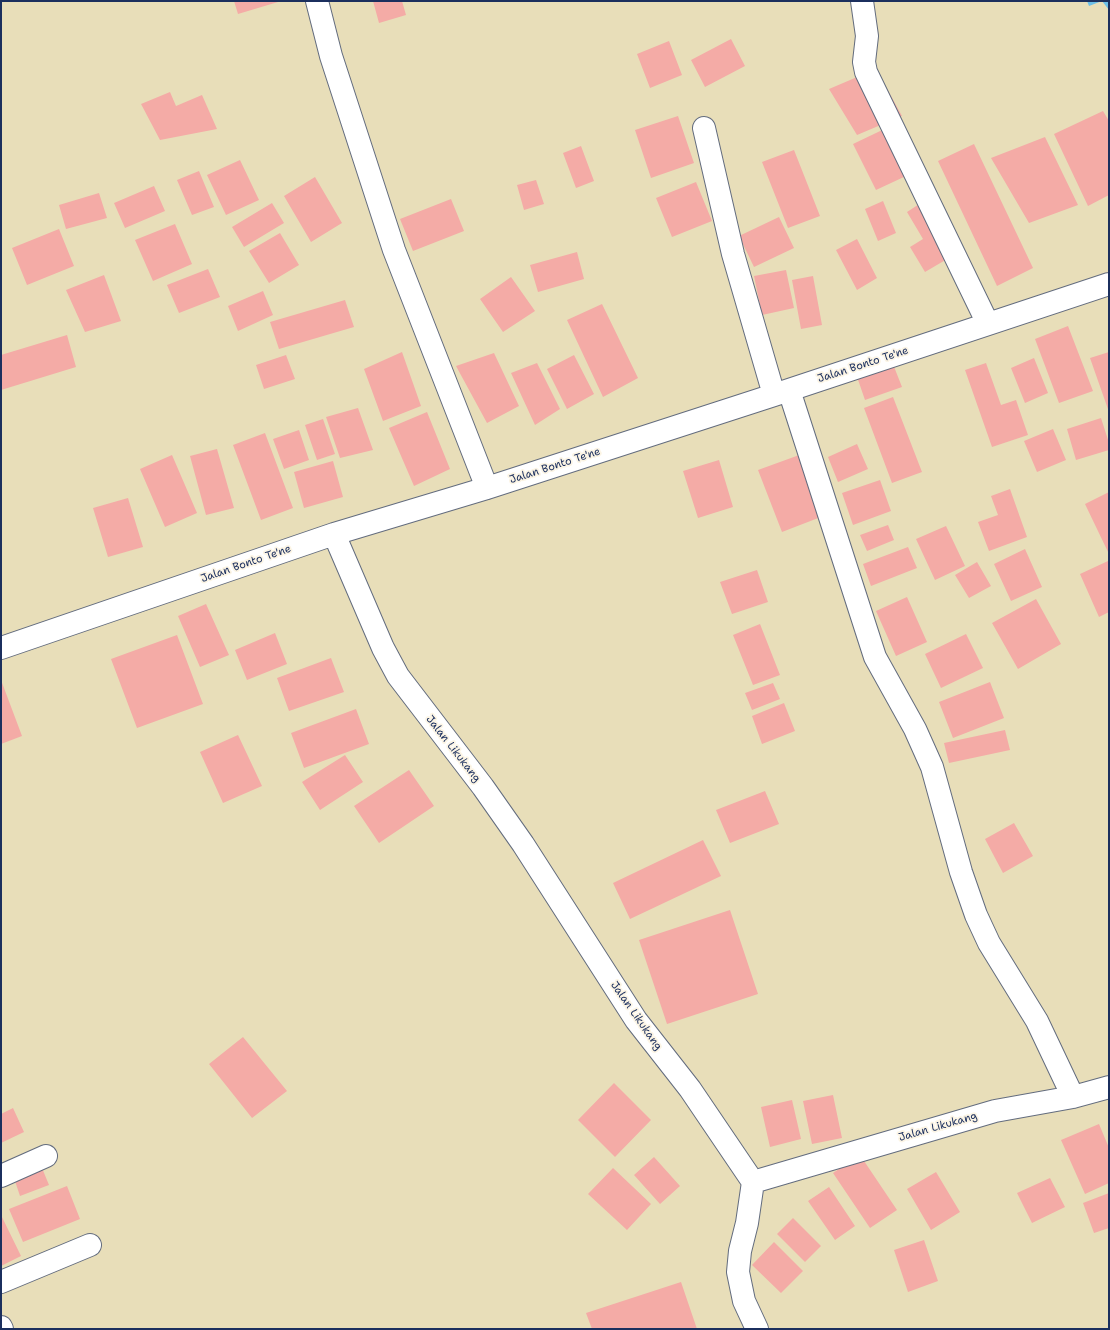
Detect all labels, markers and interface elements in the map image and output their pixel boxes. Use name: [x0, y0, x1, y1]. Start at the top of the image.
street label: Jalan Bonto Te'ne: [816, 344, 910, 386]
street label: Jalan Bonto Te'ne: [508, 445, 602, 487]
street label: Jalan Bonto Te'ne: [199, 542, 293, 586]
street label: Jalan Likukang: [423, 713, 483, 785]
street label: Jalan Likukang: [607, 979, 665, 1053]
street label: Jalan Likukang: [897, 1109, 979, 1145]

